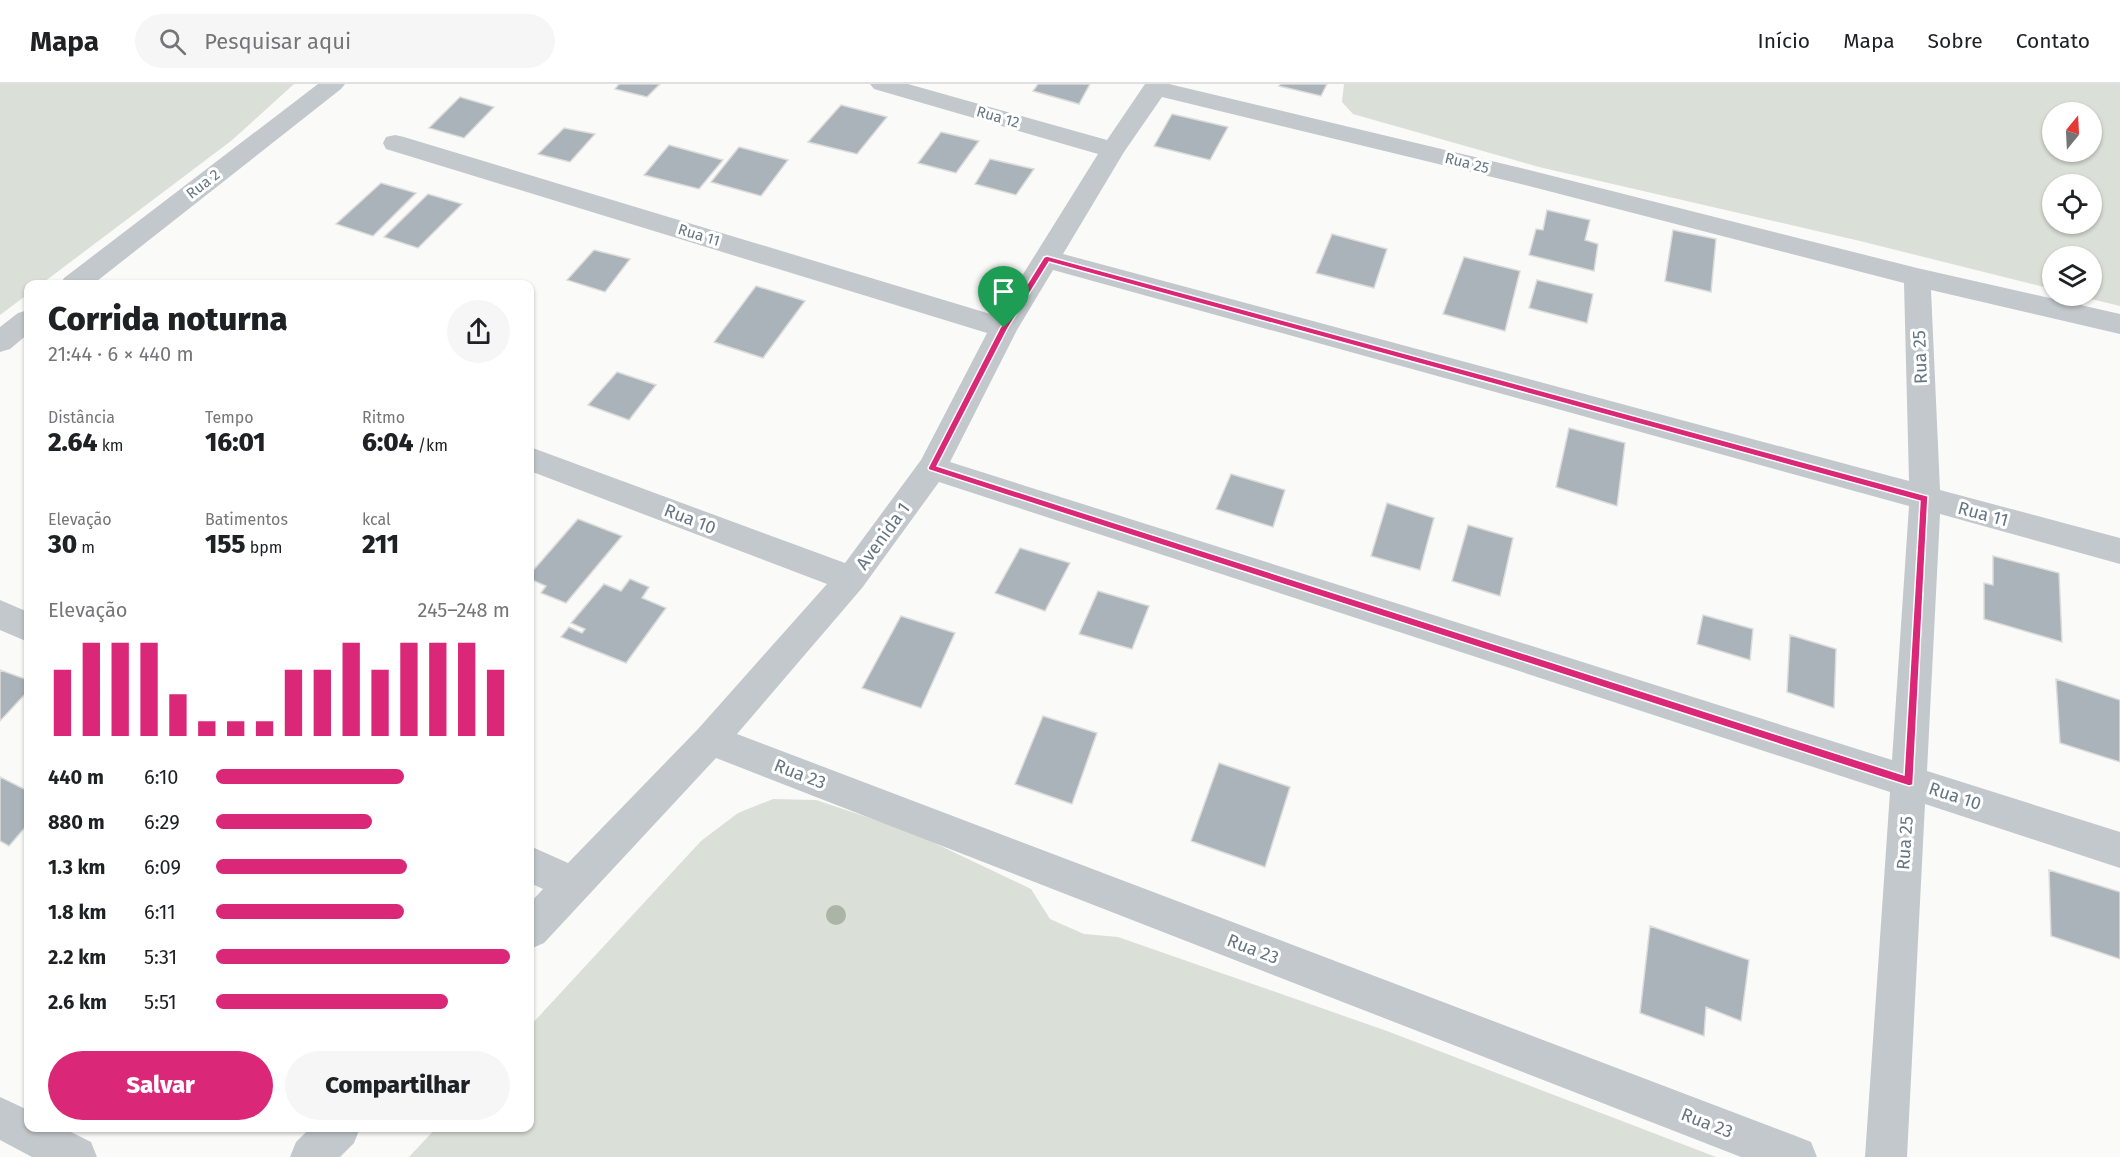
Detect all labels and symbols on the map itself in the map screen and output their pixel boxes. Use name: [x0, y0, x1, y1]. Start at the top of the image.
street label: Rua 12: [974, 102, 1022, 132]
north arrow: [2042, 102, 2102, 162]
street label: Rua 25: [1443, 149, 1491, 177]
street label: Rua 2: [183, 165, 223, 203]
street label: Rua 11: [676, 220, 722, 250]
pin: [978, 266, 1029, 328]
street label: Rua 25: [1908, 330, 1932, 384]
street label: Rua 11: [1955, 497, 2011, 531]
street label: Avenida 1: [851, 498, 915, 574]
street label: Rua 10: [661, 499, 719, 539]
street label: Rua 23: [771, 754, 829, 794]
street label: Rua 10: [1926, 777, 1984, 815]
street label: Rua 25: [1892, 815, 1918, 871]
street label: Rua 23: [1224, 929, 1282, 969]
street label: Rua 23: [1678, 1103, 1736, 1143]

